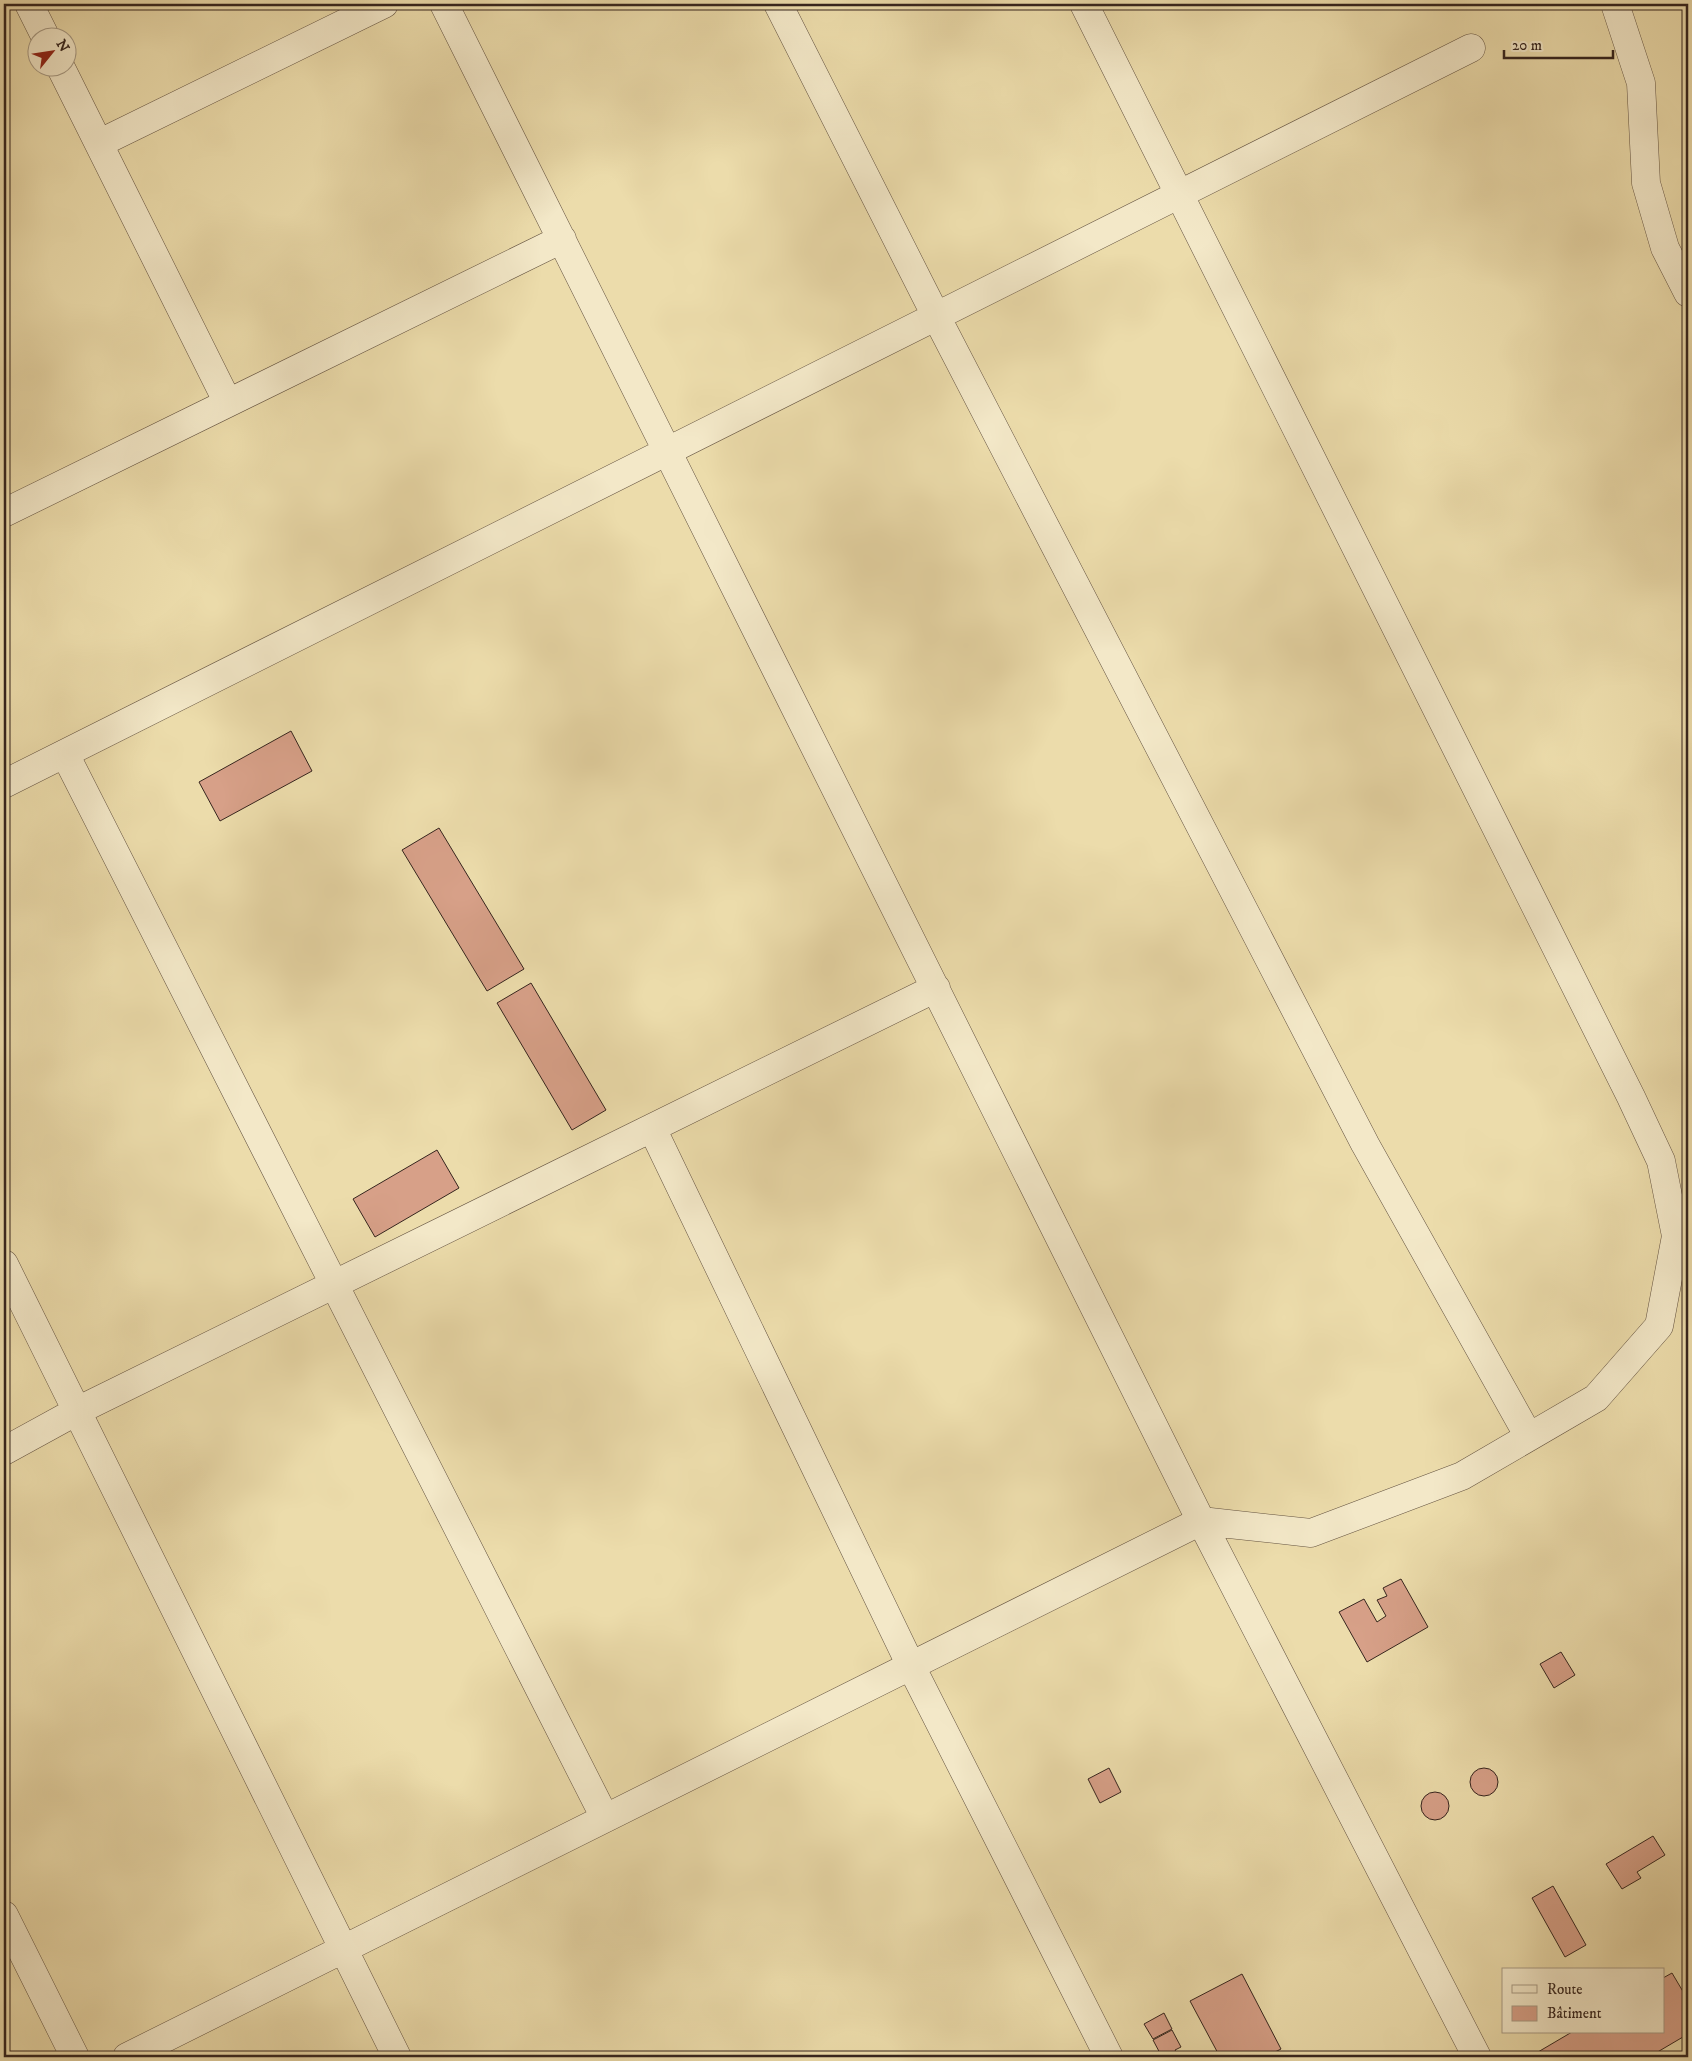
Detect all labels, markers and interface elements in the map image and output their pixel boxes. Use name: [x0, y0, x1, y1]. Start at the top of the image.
north arrow: [28, 28, 78, 78]
scale bar: [1504, 28, 1613, 60]
text: 20 m: [1512, 36, 1542, 55]
text: N: [52, 37, 73, 56]
legend: [1502, 1968, 1664, 2034]
text: Route: [1547, 1980, 1582, 1999]
text: Bâtiment: [1547, 2004, 1602, 2023]

